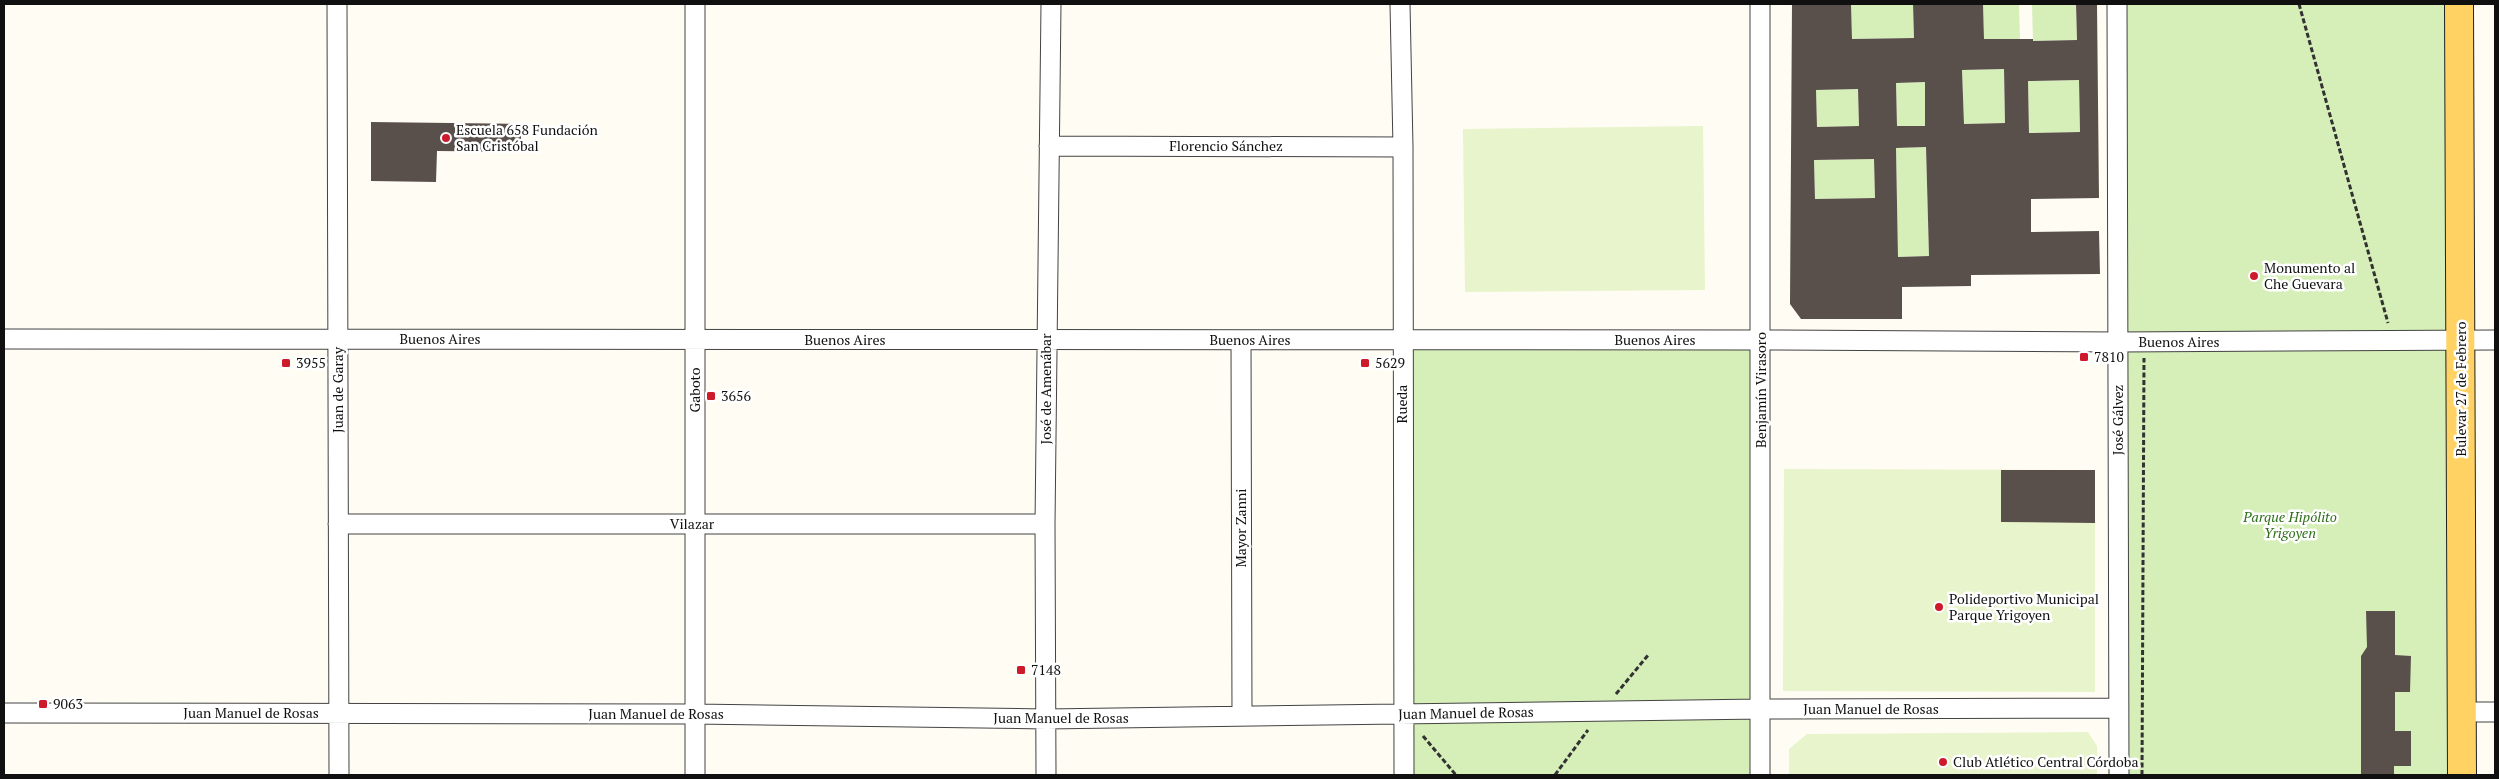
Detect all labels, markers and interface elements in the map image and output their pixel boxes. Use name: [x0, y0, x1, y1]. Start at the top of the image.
place label: Escuela 658 Fundación San Cristóbal: [456, 120, 599, 155]
marker: Escuela 658 Fundación San Cristóbal: [440, 132, 452, 144]
street label: Florencio Sánchez: [1169, 136, 1283, 155]
place label: Monumento al Che Guevara: [2264, 258, 2355, 293]
marker: Monumento al Che Guevara: [2248, 270, 2260, 282]
street label: Bulevar 27 de Febrero: [2451, 321, 2470, 456]
street label: Buenos Aires: [399, 329, 481, 348]
street label: Buenos Aires: [804, 330, 886, 349]
street label: Buenos Aires: [1209, 330, 1291, 349]
street label: Buenos Aires: [1614, 330, 1696, 349]
street label: Benjamín Virasoro: [1751, 332, 1770, 448]
street label: Buenos Aires: [2138, 332, 2220, 351]
street label: José de Amenábar: [1036, 333, 1055, 445]
street label: Juan de Garay: [328, 346, 347, 433]
place label: 7810: [2094, 347, 2124, 366]
marker: 7810: [2078, 351, 2090, 363]
place label: 3955: [296, 353, 326, 372]
place label: 5629: [1375, 353, 1405, 372]
marker: 3955: [280, 357, 292, 369]
marker: 5629: [1359, 357, 1371, 369]
street label: Gaboto: [685, 367, 704, 412]
street label: Rueda: [1392, 385, 1411, 423]
street label: José Gálvez: [2108, 385, 2127, 455]
place label: 3656: [721, 386, 751, 405]
marker: 3656: [705, 390, 717, 402]
street label: Mayor Zanni: [1231, 488, 1250, 568]
park label: Parque Hipólito Yrigoyen: [2242, 507, 2337, 542]
street label: Vilazar: [670, 514, 715, 533]
place label: Polideportivo Municipal Parque Yrigoyen: [1949, 589, 2099, 624]
marker: Polideportivo Municipal Parque Yrigoyen: [1933, 601, 1945, 613]
place label: 7148: [1031, 660, 1061, 679]
marker: 7148: [1015, 664, 1027, 676]
place label: 9063: [53, 694, 83, 713]
marker: 9063: [37, 698, 49, 710]
street label: Juan Manuel de Rosas: [1803, 699, 1939, 718]
street label: Juan Manuel de Rosas: [1398, 702, 1534, 723]
street label: Juan Manuel de Rosas: [183, 703, 319, 722]
street label: Juan Manuel de Rosas: [588, 704, 724, 723]
street label: Juan Manuel de Rosas: [993, 708, 1129, 727]
place label: Club Atlético Central Córdoba: [1953, 752, 2139, 771]
marker: Club Atlético Central Córdoba: [1937, 756, 1949, 768]

